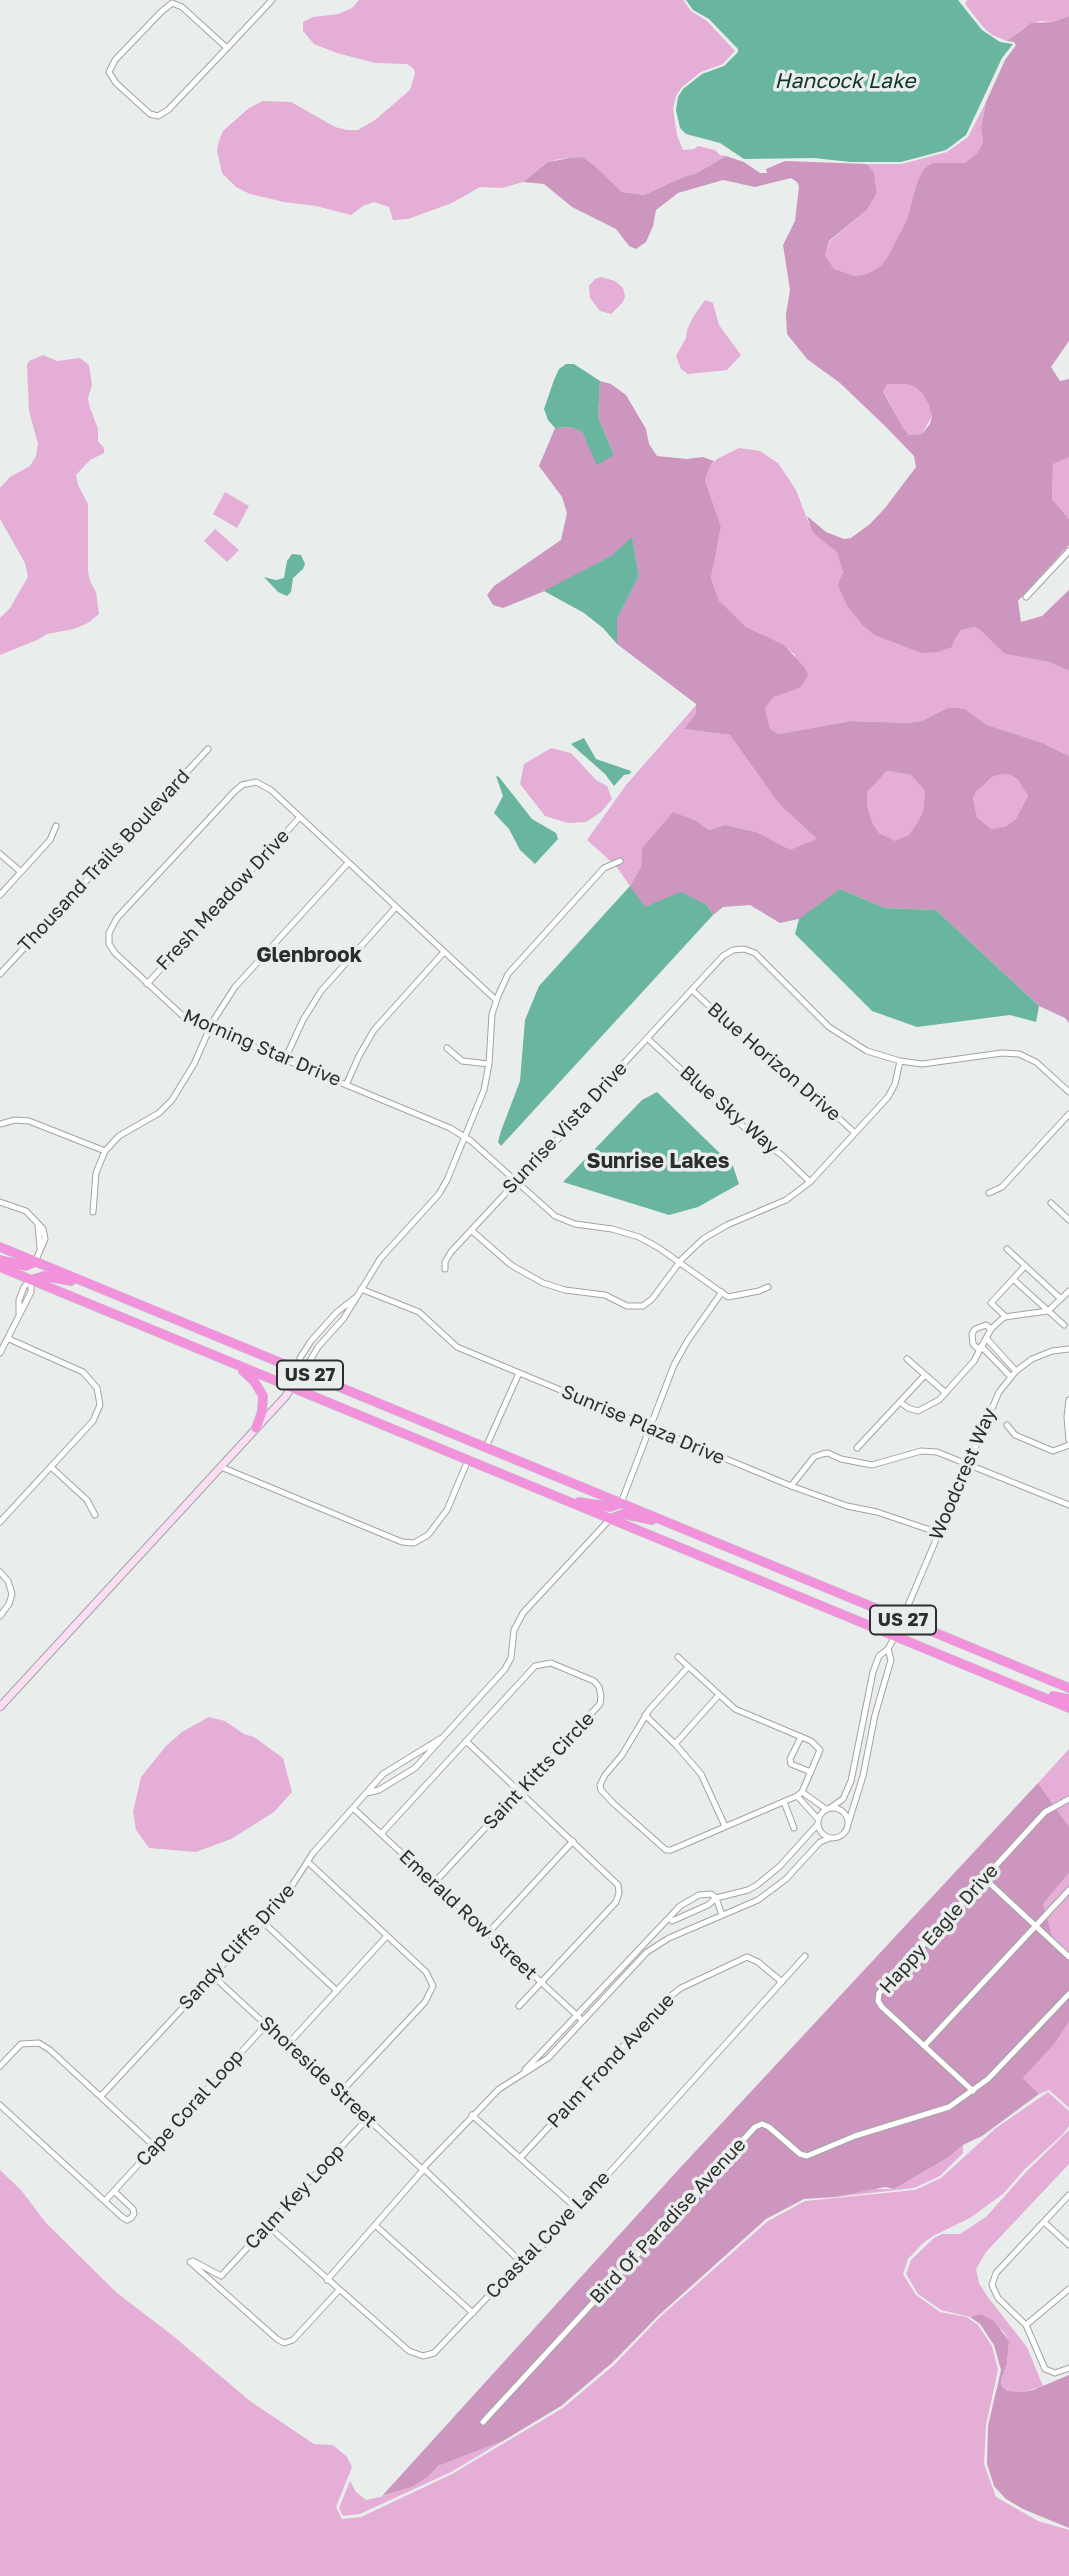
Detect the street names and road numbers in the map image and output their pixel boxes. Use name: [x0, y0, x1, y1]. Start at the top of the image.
street label: Thousand Trails Boulevard: [13, 765, 195, 957]
street label: Fresh Meadow Drive: [152, 825, 294, 975]
street label: Blue Horizon Drive: [703, 998, 845, 1126]
street label: Morning Star Drive: [180, 1004, 344, 1092]
street label: Sunrise Vista Drive: [498, 1057, 632, 1199]
street label: Blue Sky Way: [675, 1061, 783, 1159]
road number: US 27: [277, 1360, 343, 1390]
street label: Sunrise Plaza Drive: [558, 1380, 728, 1470]
street label: Woodcrest Way: [925, 1404, 1001, 1544]
road number: US 27: [870, 1605, 936, 1634]
street label: Saint Kitts Circle: [479, 1708, 599, 1834]
street label: Emerald Row Street: [394, 1845, 542, 1985]
street label: Happy Eagle Drive: [875, 1860, 1003, 1998]
street label: Sandy Cliffs Drive: [174, 1879, 300, 2015]
street label: Palm Frond Avenue: [543, 1989, 679, 2133]
street label: Shoreside Street: [255, 2012, 381, 2132]
street label: Cape Coral Loop: [132, 2045, 248, 2171]
street label: Bird Of Paradise Avenue: [585, 2134, 751, 2308]
street label: Calm Key Loop: [241, 2140, 349, 2254]
street label: Coastal Cove Lane: [481, 2166, 615, 2304]

